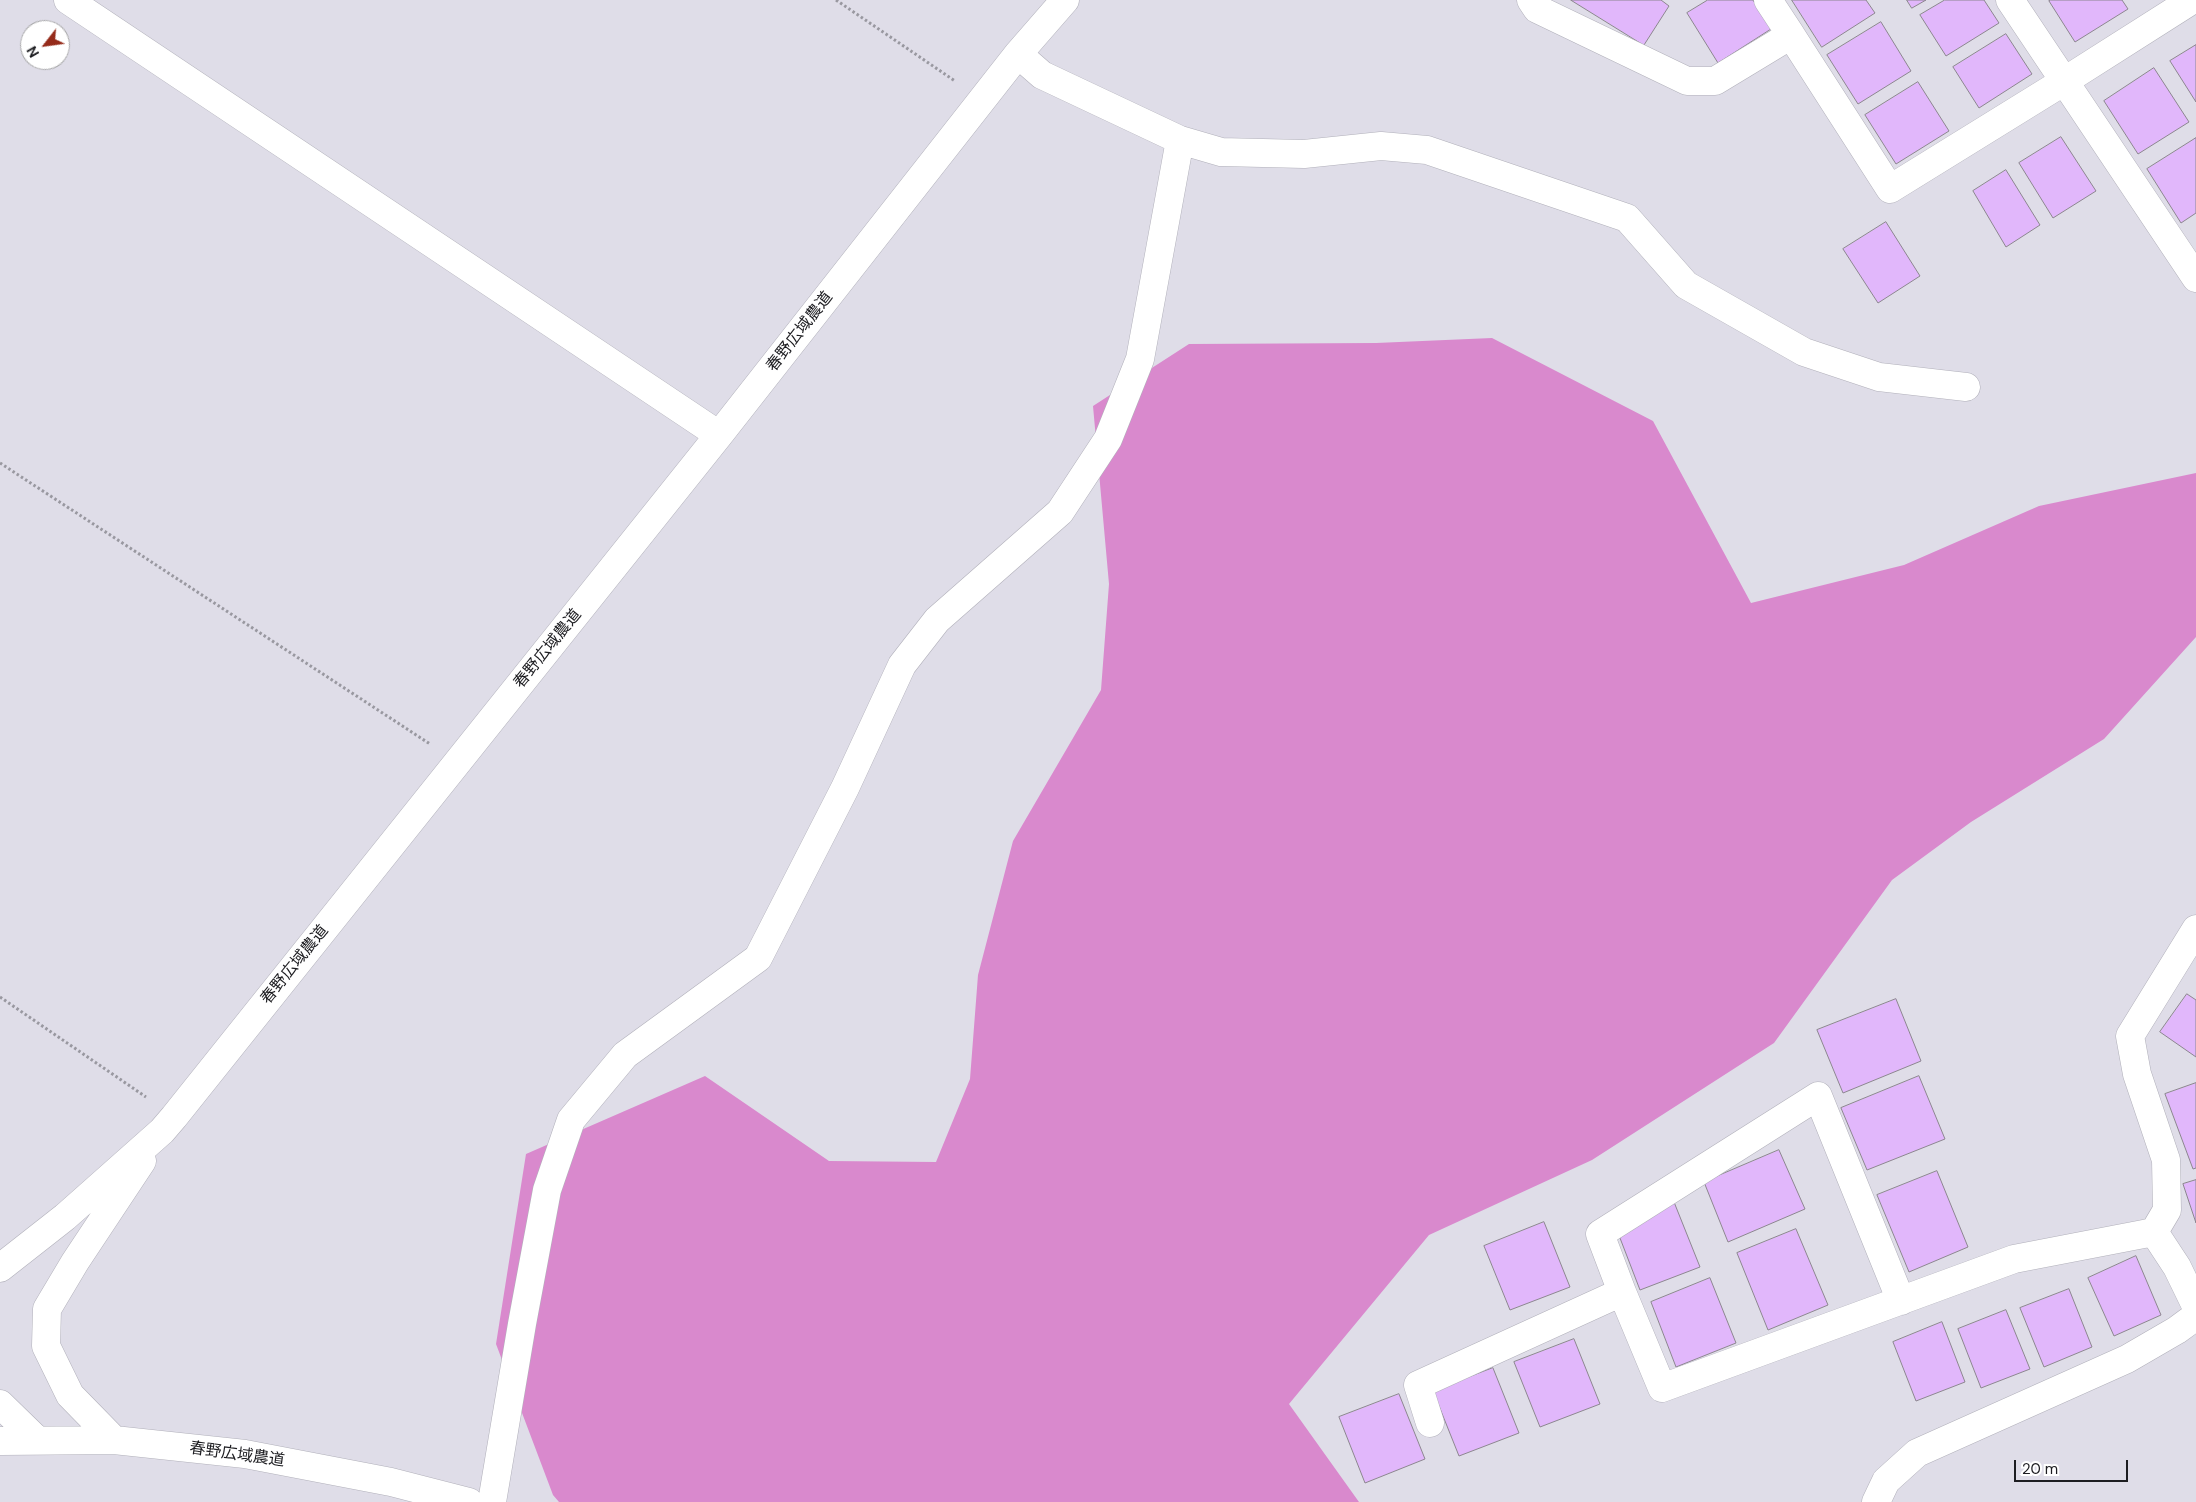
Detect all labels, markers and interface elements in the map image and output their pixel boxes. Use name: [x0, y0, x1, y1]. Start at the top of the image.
north arrow: [20, 20, 70, 70]
text: N: [23, 43, 43, 61]
street label: 春野広域農道: [763, 288, 837, 376]
street label: 春野広域農道: [510, 606, 586, 692]
street label: 春野広域農道: [257, 922, 333, 1008]
street label: 春野広域農道: [188, 1439, 286, 1471]
scale bar: [2016, 1450, 2130, 1482]
text: 20 m: [2022, 1459, 2058, 1479]

